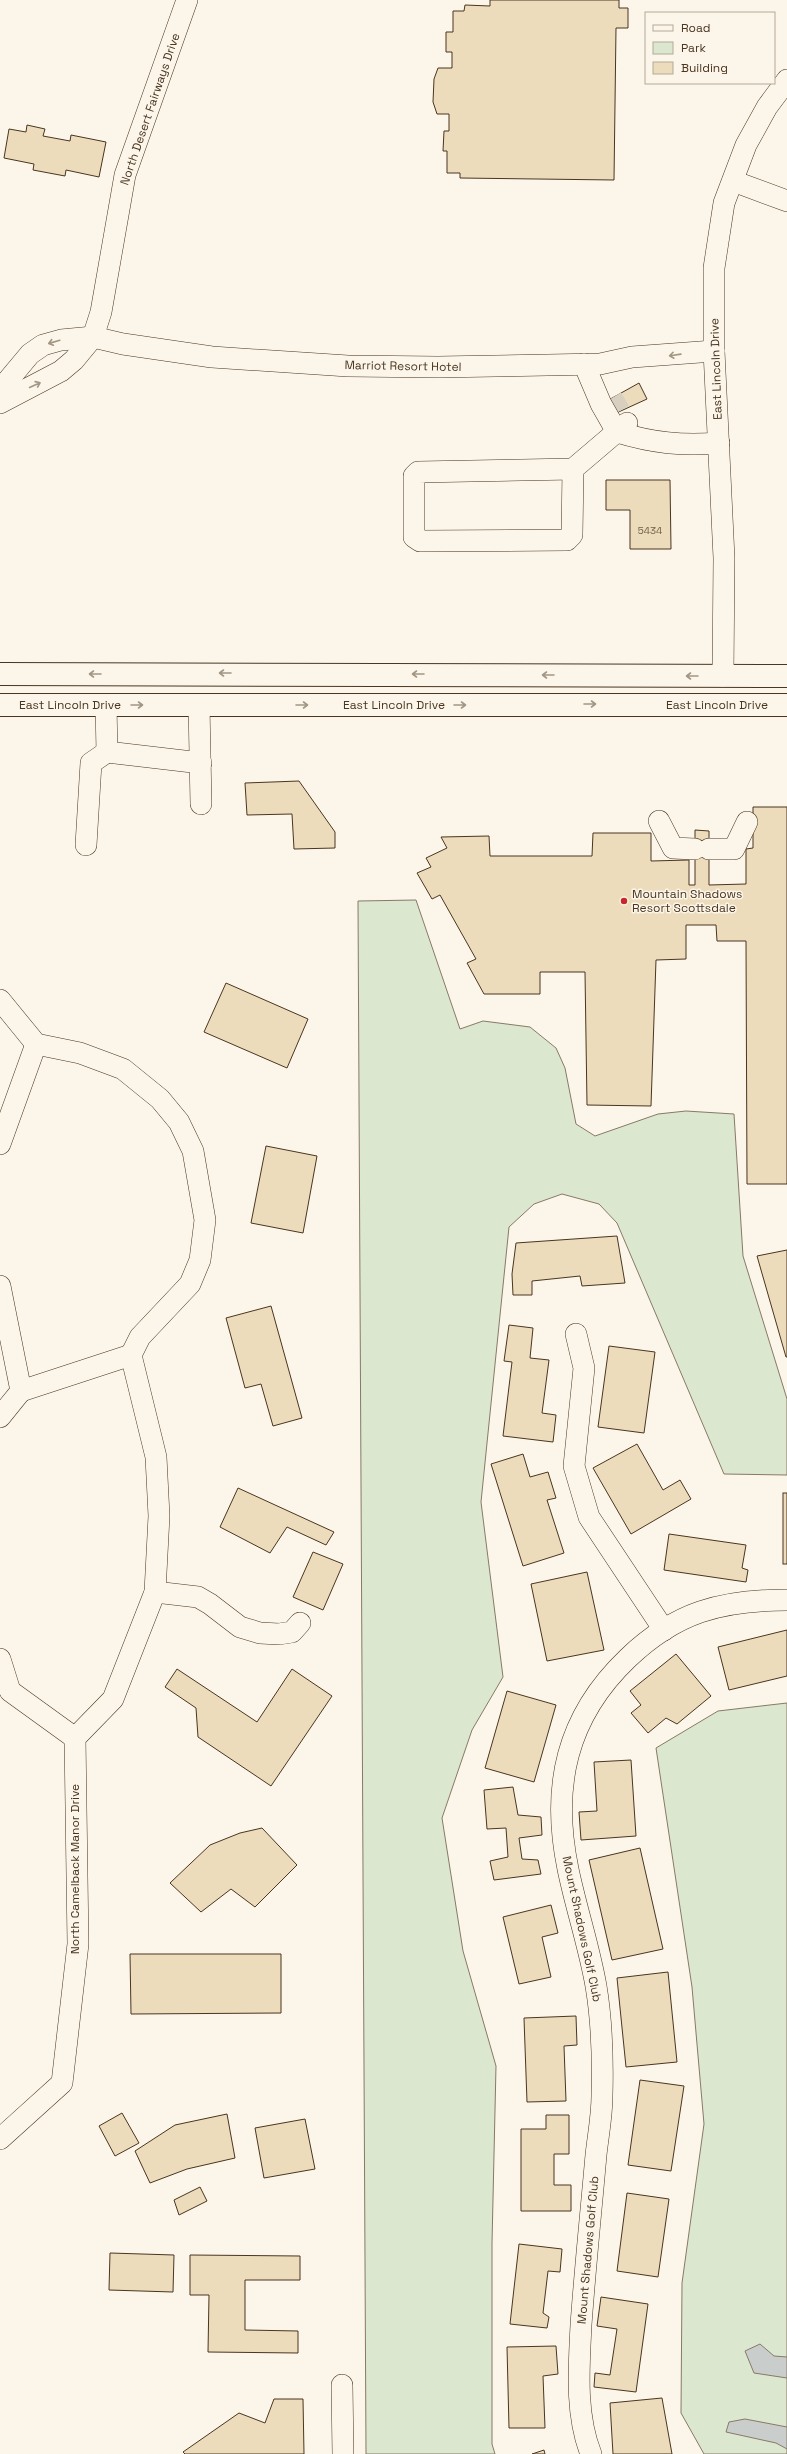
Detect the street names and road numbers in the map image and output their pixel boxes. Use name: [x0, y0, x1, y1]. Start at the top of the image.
street label: North Desert Fairways Drive: [116, 31, 184, 187]
street label: East Lincoln Drive: [706, 318, 726, 420]
street label: Marriot Resort Hotel: [344, 357, 462, 375]
street label: East Lincoln Drive: [19, 697, 121, 713]
street label: East Lincoln Drive: [343, 697, 445, 713]
street label: East Lincoln Drive: [666, 697, 768, 713]
street label: North Camelback Manor Drive: [67, 1784, 83, 1954]
street label: Mount Shadows Golf Club: [559, 1855, 605, 2004]
street label: Mount Shadows Golf Club: [574, 2175, 602, 2325]

